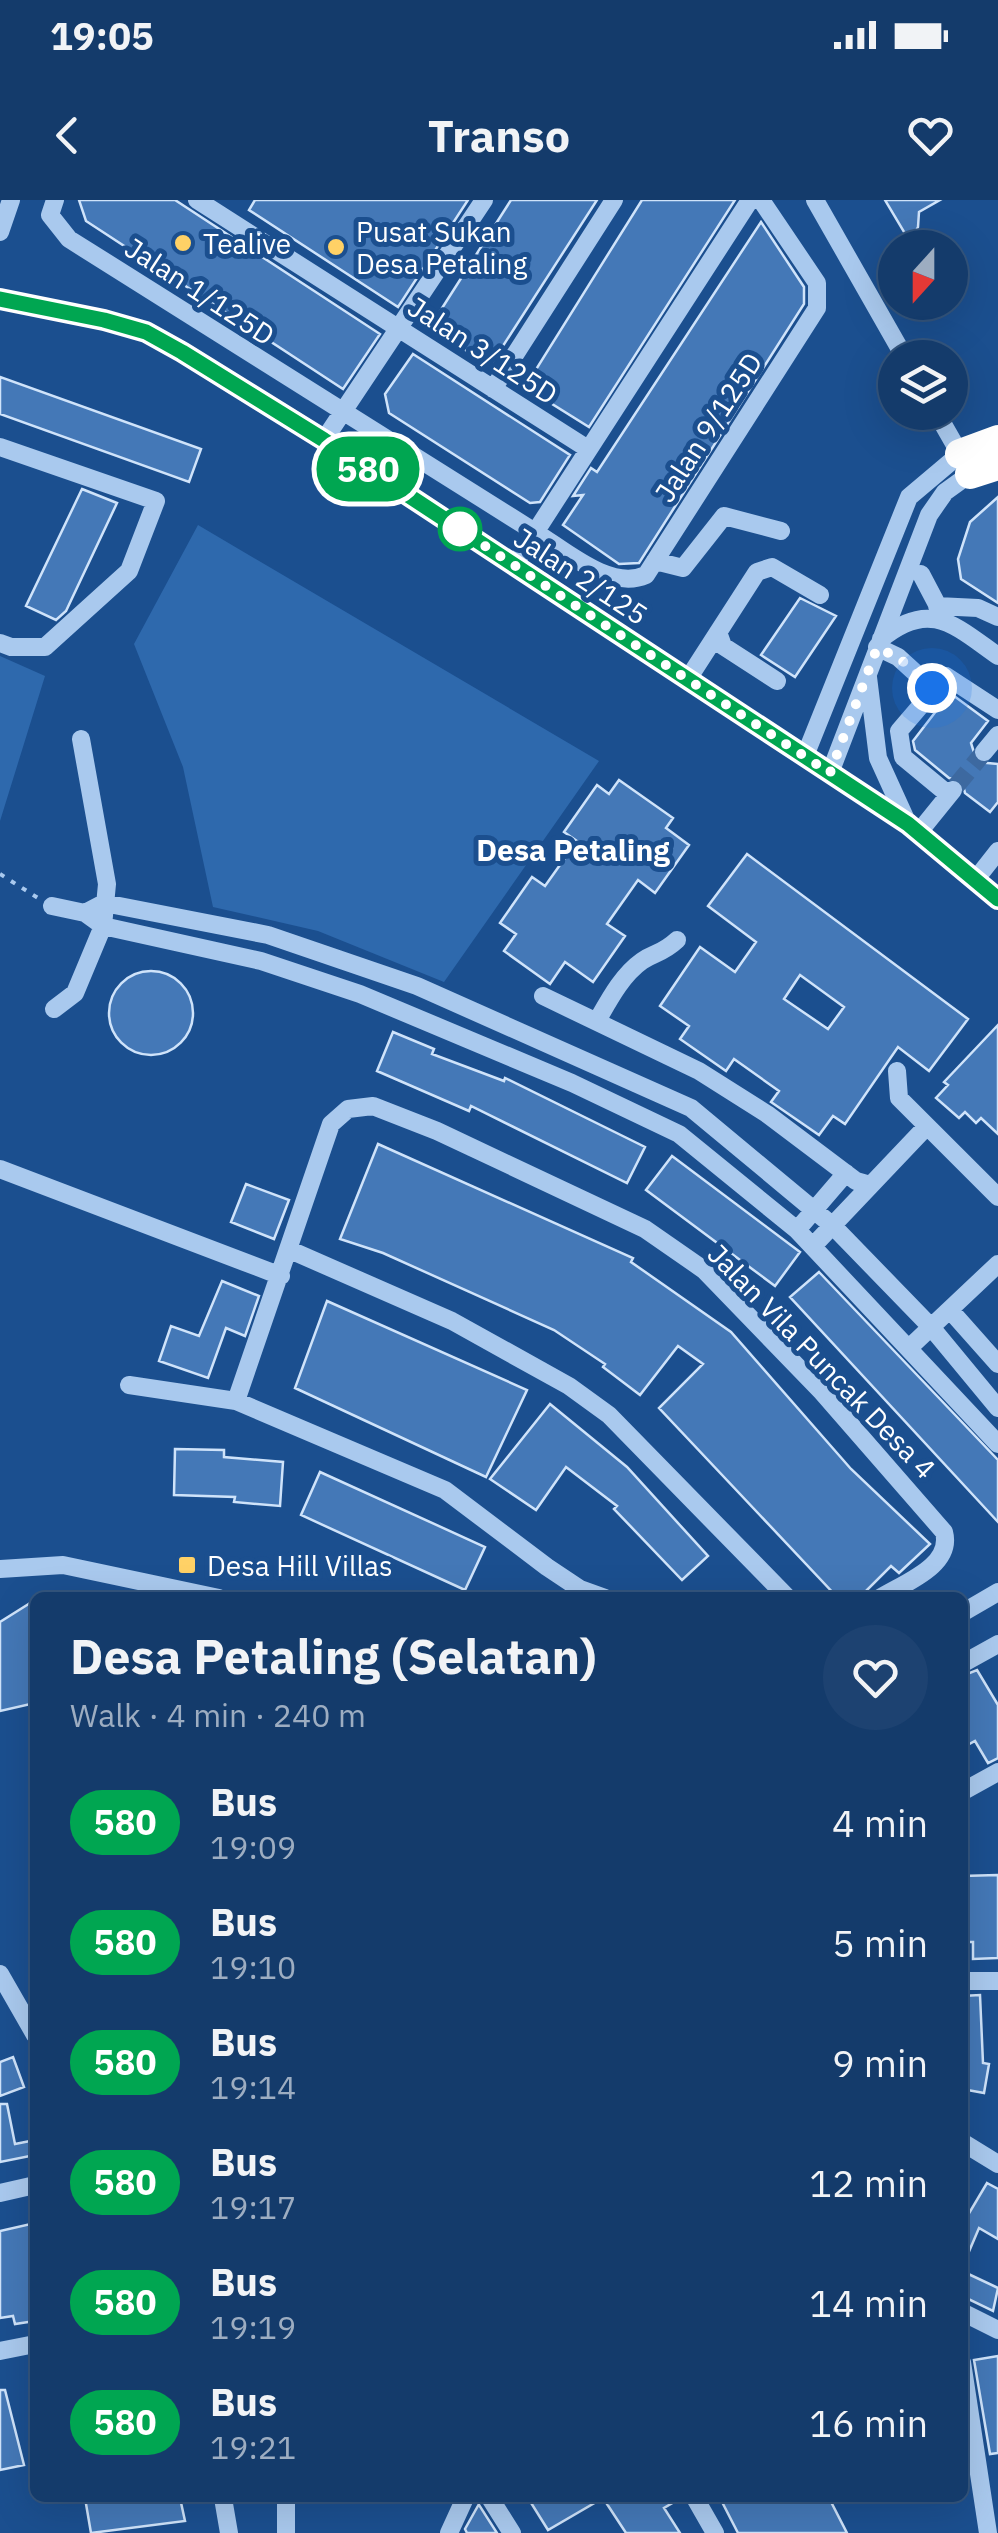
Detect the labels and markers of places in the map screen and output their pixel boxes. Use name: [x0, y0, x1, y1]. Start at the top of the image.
place label: Pusat Sukan Desa Petaling: [356, 213, 527, 282]
place label: Tealive: [203, 225, 291, 262]
marker: Tealive: [172, 232, 194, 254]
marker: Pusat Sukan Desa Petaling: [325, 236, 347, 258]
unlabelled marker: [439, 508, 481, 550]
place label: Desa Hill Villas: [207, 1547, 393, 1584]
marker: Desa Hill Villas: [176, 1554, 198, 1576]

